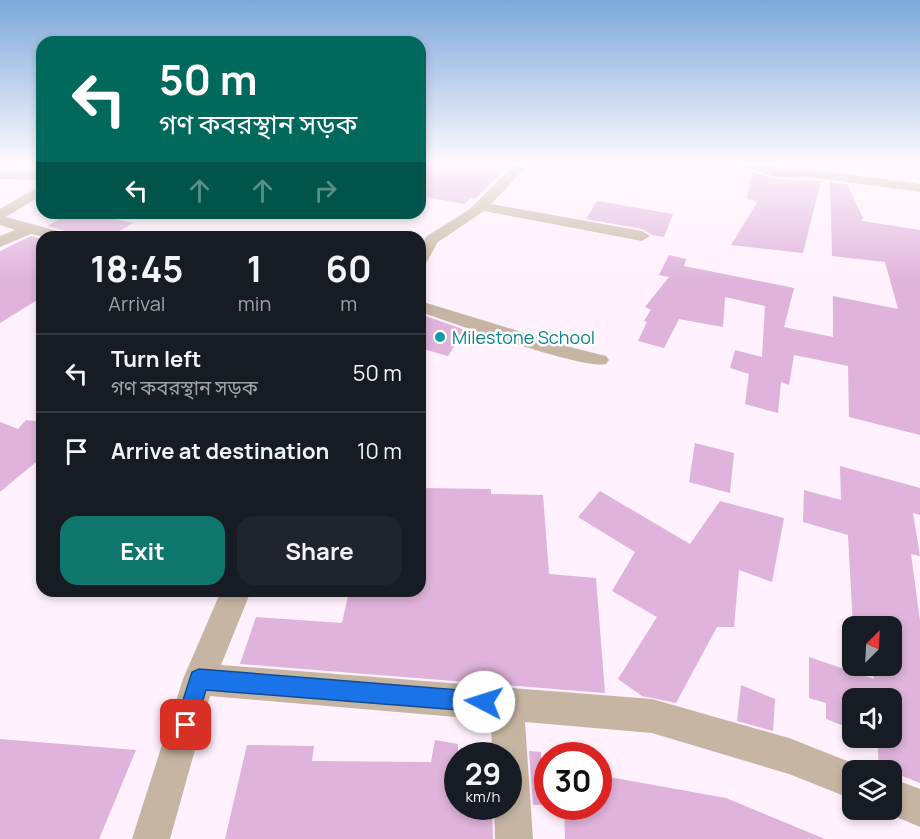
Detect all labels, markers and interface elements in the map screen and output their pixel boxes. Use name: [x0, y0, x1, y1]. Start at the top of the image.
text: 50 m: [159, 50, 257, 108]
icon: left: [60, 60, 138, 138]
text: গণ কবরস্থান সড়ক: [159, 105, 357, 142]
icon: left: [120, 174, 153, 207]
icon: ahead: [183, 174, 216, 207]
icon: ahead: [246, 174, 279, 207]
icon: right: [309, 174, 342, 207]
text: 18:45: [90, 244, 183, 293]
text: 1: [247, 244, 262, 293]
text: 60: [326, 244, 372, 293]
text: Arrival: [108, 290, 165, 317]
text: min: [238, 290, 271, 317]
text: m: [340, 290, 357, 317]
place label: Milestone School: [452, 325, 595, 349]
marker: Milestone School: [433, 330, 447, 344]
text: Turn left: [111, 344, 201, 374]
icon: left: [60, 357, 93, 390]
text: 50 m: [353, 358, 402, 388]
text: গণ কবরস্থান সড়ক: [111, 374, 258, 401]
icon: arrive: [60, 435, 93, 468]
text: Arrive at destination: [111, 436, 329, 466]
text: 10 m: [357, 436, 402, 466]
button: Exit: [60, 516, 225, 585]
button: Share: [237, 516, 402, 585]
north arrow: [842, 616, 902, 676]
map controls: [842, 616, 902, 820]
position arrow: [452, 670, 516, 734]
button: sound: [842, 688, 902, 748]
pin: [160, 699, 211, 750]
icon: arrive: [169, 708, 202, 741]
speed limit sign: 30: [534, 742, 612, 820]
text: 29: [465, 753, 501, 794]
button: layers: [842, 760, 902, 820]
text: km/h: [466, 786, 500, 807]

